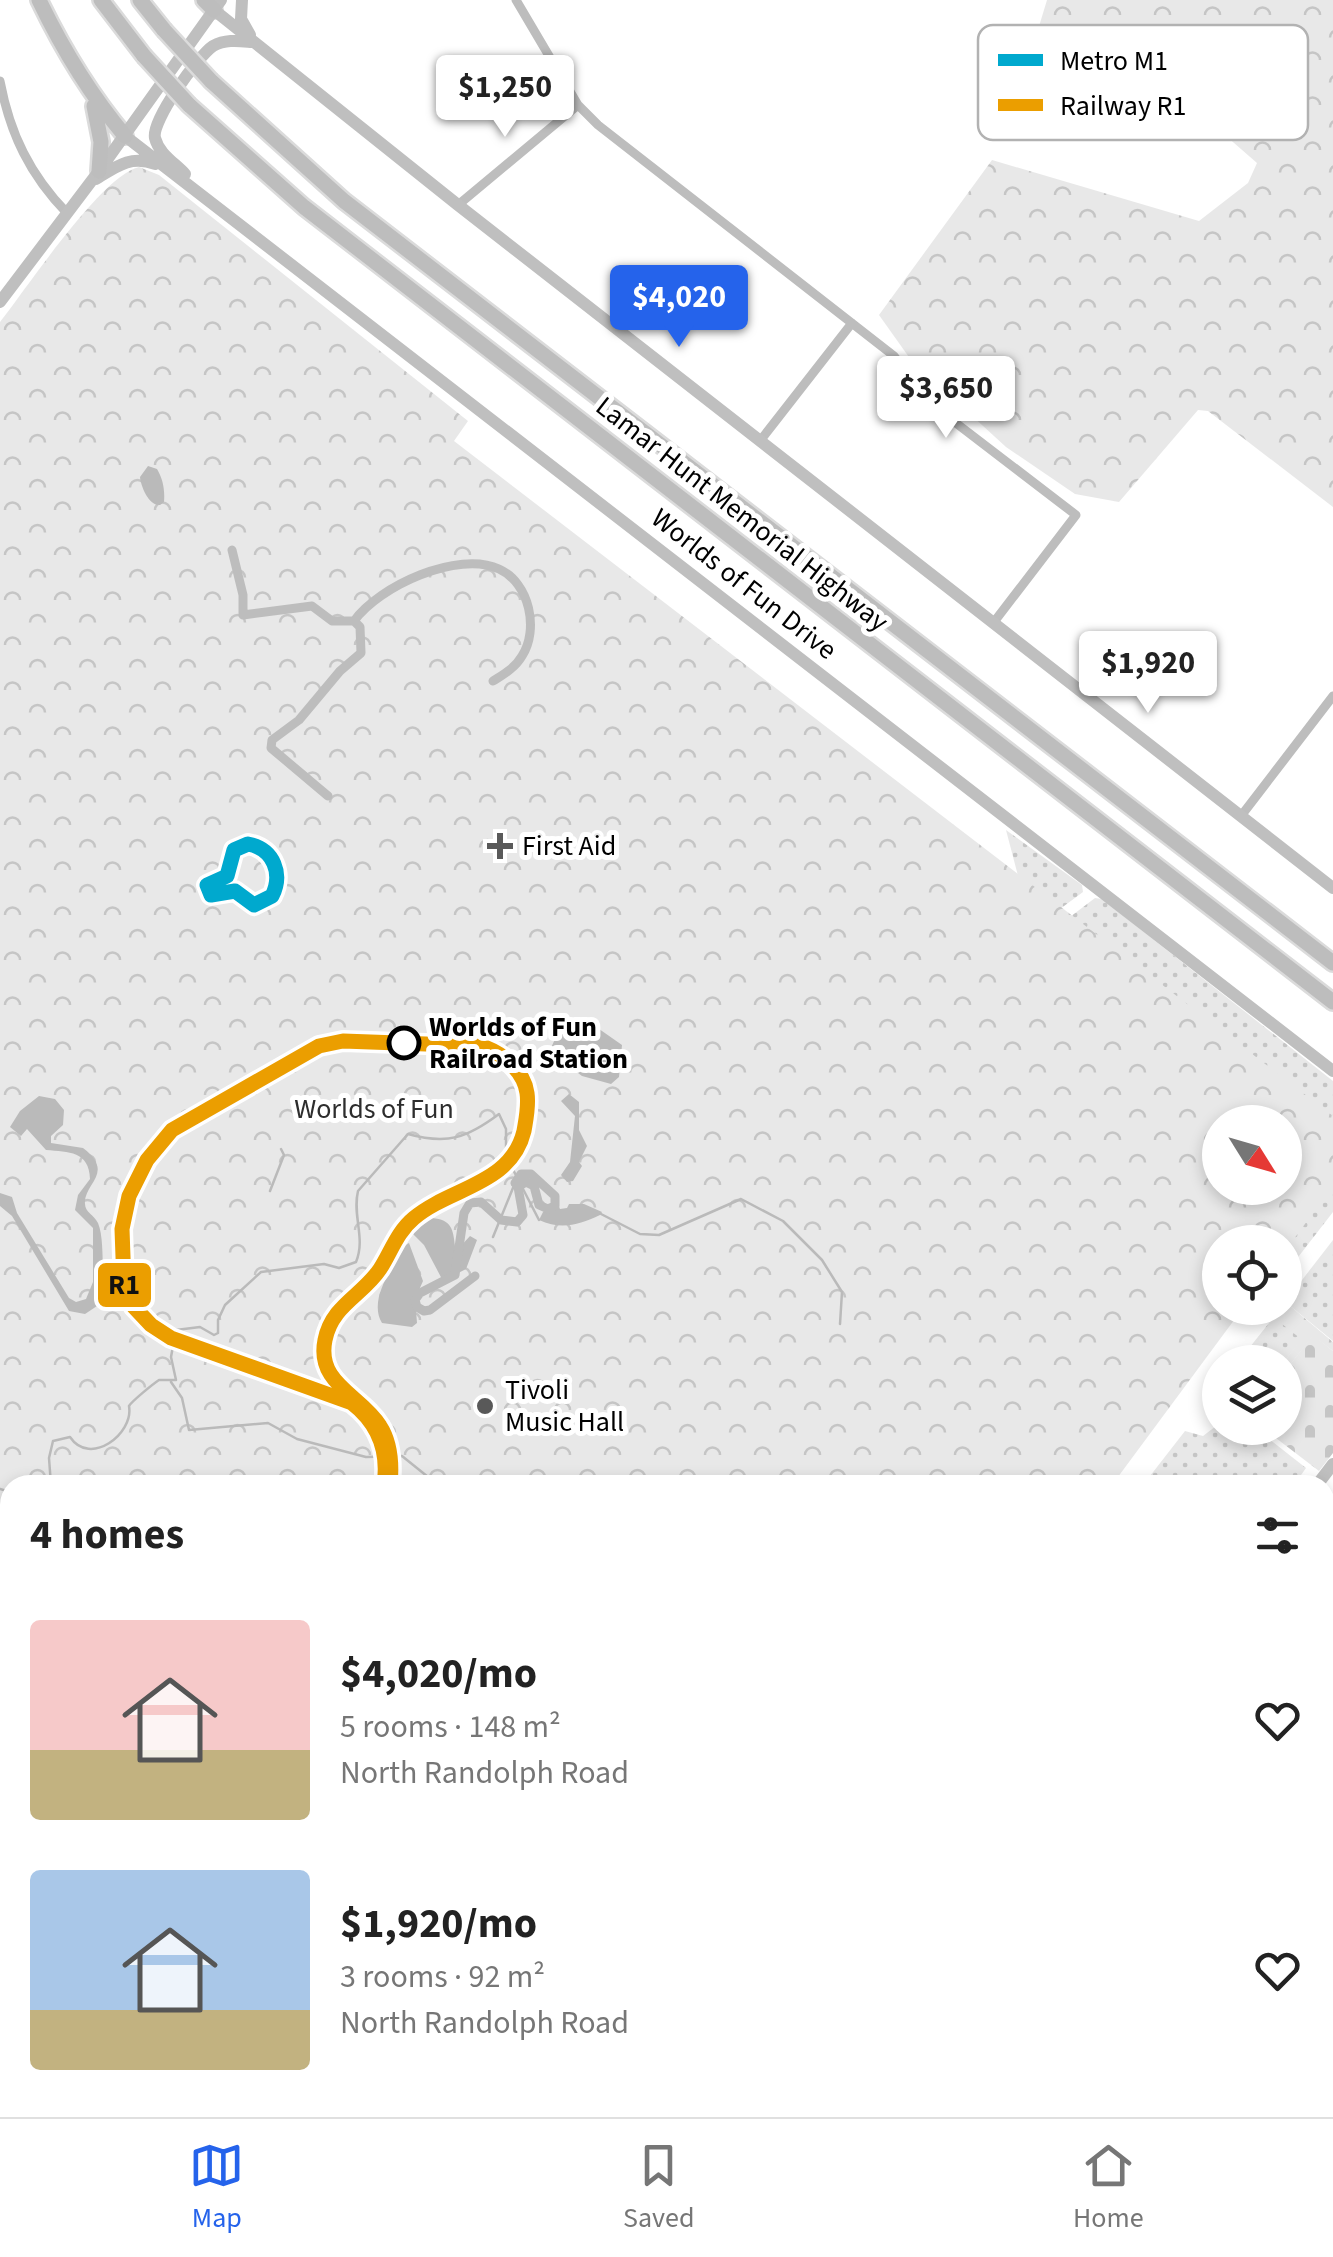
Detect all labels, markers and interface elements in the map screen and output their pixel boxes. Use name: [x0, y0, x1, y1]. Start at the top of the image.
legend: [978, 25, 1308, 140]
text: Metro M1: [1060, 41, 1168, 81]
pin: $1,250: [424, 55, 586, 140]
text: $1,250: [458, 64, 552, 110]
text: Railway R1: [1060, 86, 1186, 126]
pin: $4,020: [598, 265, 760, 350]
text: $4,020: [632, 274, 726, 320]
pin: $3,650: [865, 356, 1027, 441]
text: $3,650: [899, 365, 993, 411]
street label: Lamar Hunt Memorial Highway: [587, 387, 897, 641]
street label: Worlds of Fun Drive: [643, 499, 845, 669]
pin: $1,920: [1067, 631, 1229, 716]
text: $1,920: [1101, 640, 1195, 686]
place label: First Aid: [522, 826, 616, 866]
marker: First Aid: [487, 833, 513, 859]
place label: Worlds of Fun Railroad Station: [429, 1007, 628, 1079]
marker: Worlds of Fun Railroad Station: [388, 1027, 420, 1059]
park label: Worlds of Fun: [294, 1089, 454, 1129]
north arrow: [1202, 1105, 1302, 1205]
map controls: [1202, 1105, 1302, 1445]
button: locate: [1202, 1225, 1302, 1325]
line badge: R1: [96, 1261, 153, 1309]
text: R1: [108, 1265, 140, 1305]
button: layers: [1202, 1345, 1302, 1445]
place label: Tivoli Music Hall: [505, 1370, 624, 1442]
marker: Tivoli Music Hall: [474, 1395, 496, 1417]
text: 4 homes: [30, 1505, 184, 1565]
icon: filters: [1250, 1508, 1305, 1563]
text: $4,020/mo: [340, 1644, 537, 1704]
icon: home: [110, 1660, 230, 1780]
icon: heart: [1250, 1693, 1305, 1748]
text: 5 rooms · 148 m²: [340, 1704, 561, 1750]
text: North Randolph Road: [340, 1750, 629, 1796]
text: $1,920/mo: [340, 1894, 537, 1954]
icon: home: [110, 1910, 230, 2030]
icon: heart: [1250, 1943, 1305, 1998]
text: 3 rooms · 92 m²: [340, 1954, 545, 2000]
text: North Randolph Road: [340, 2000, 629, 2046]
tab: Map: [189, 2138, 244, 2238]
tab: Saved: [623, 2138, 694, 2238]
tab: Home: [1073, 2138, 1144, 2238]

